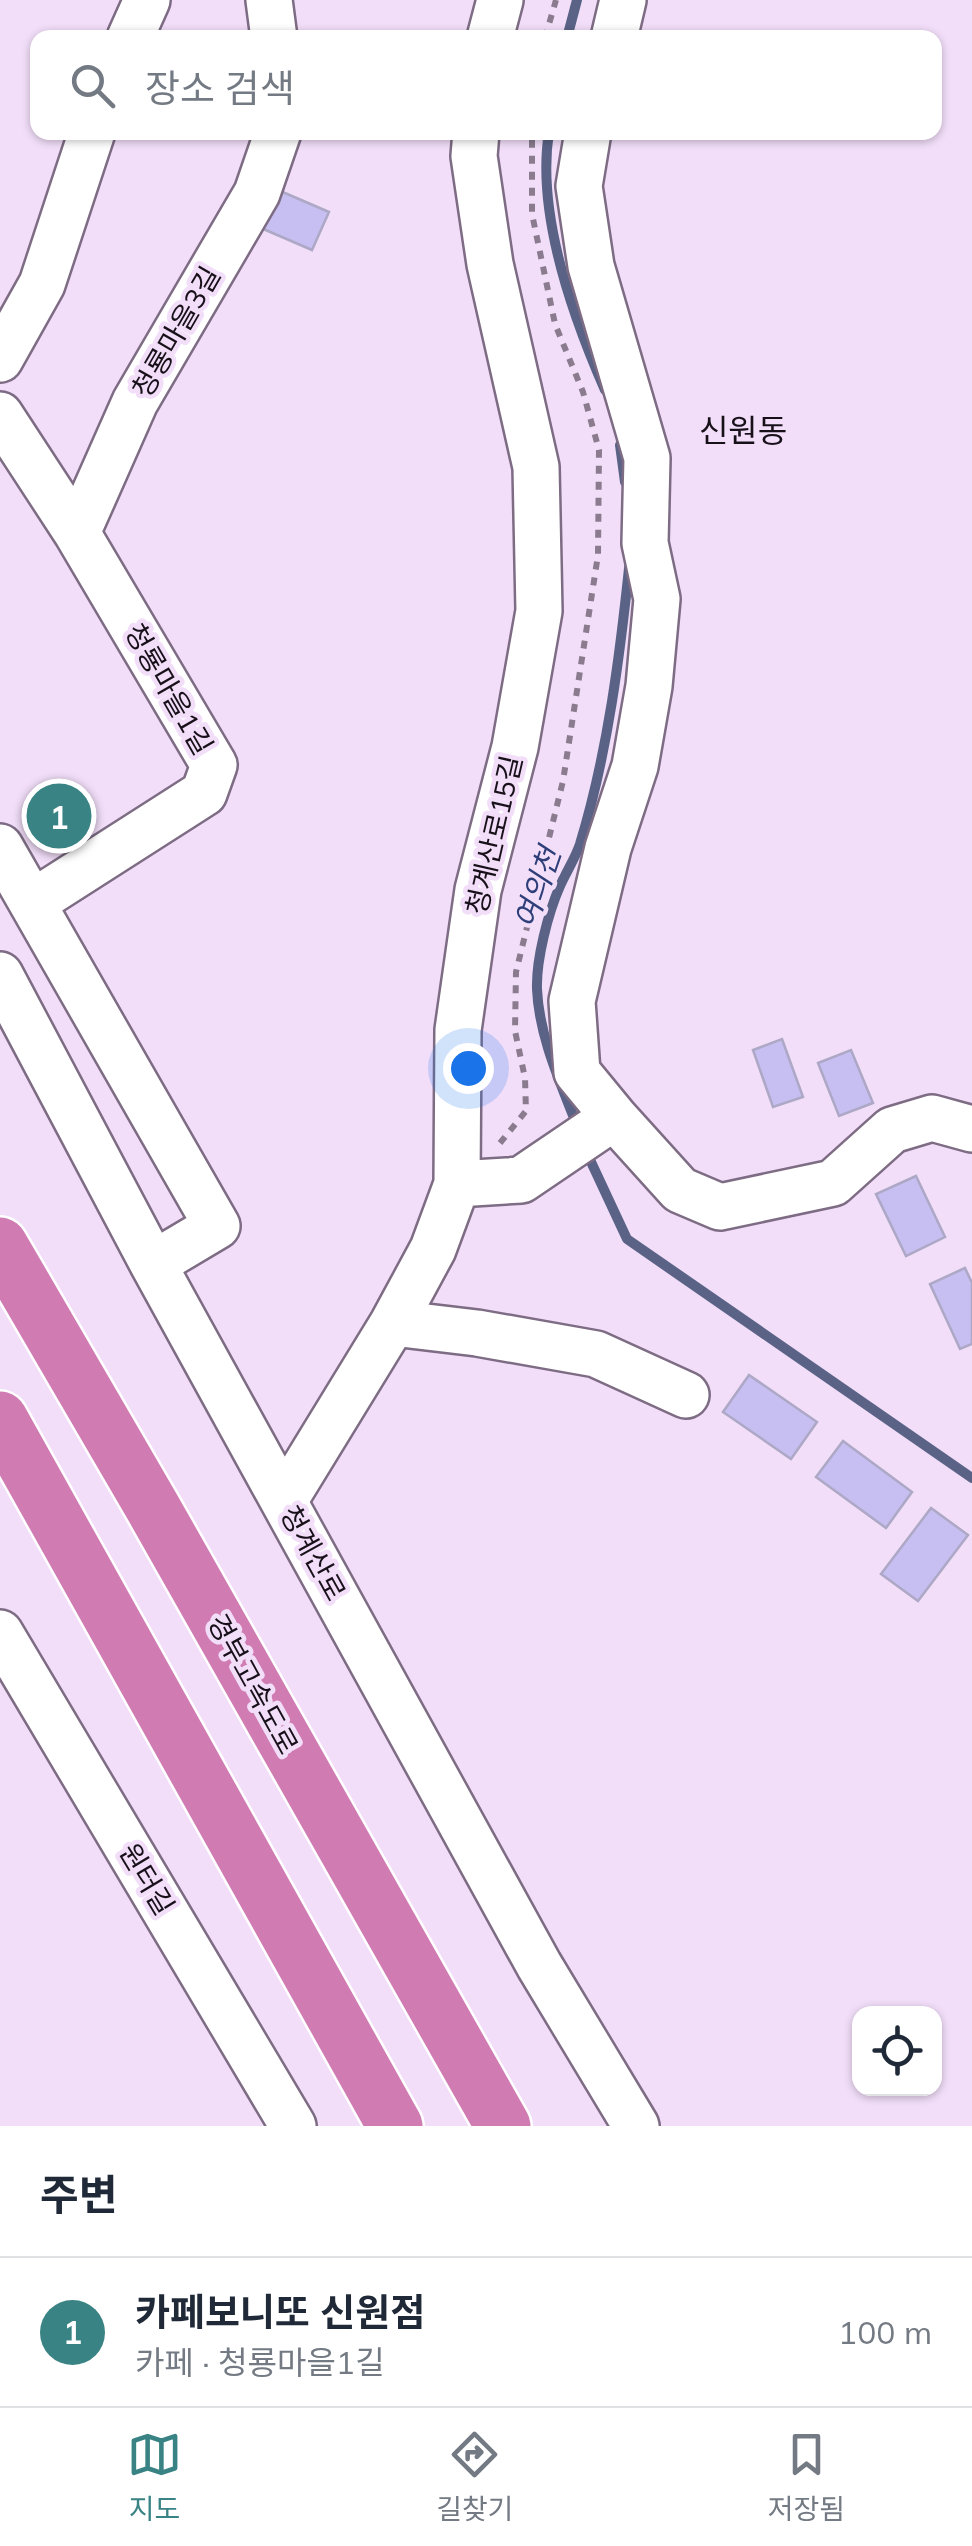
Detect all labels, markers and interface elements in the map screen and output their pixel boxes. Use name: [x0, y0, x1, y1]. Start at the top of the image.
search box: [30, 30, 942, 140]
icon: search: [65, 58, 120, 113]
text: 장소 검색: [145, 64, 295, 112]
street label: 청룡마을3길: [124, 260, 227, 404]
district label: 신원동: [699, 410, 787, 450]
street label: 청룡마을1길: [118, 617, 221, 761]
street label: 청계산로15길: [458, 752, 529, 918]
pin: 1: [27, 778, 92, 854]
water label: 여의천: [506, 839, 570, 933]
your location: [443, 1043, 494, 1094]
street label: 청계산로: [273, 1499, 354, 1606]
street label: 경부고속도로: [201, 1608, 306, 1760]
street label: 원터길: [113, 1837, 182, 1921]
map controls: [852, 2006, 942, 2096]
button: locate: [852, 2006, 942, 2096]
text: 주변: [40, 2168, 117, 2221]
text: 카페보니또 신원점: [135, 2288, 425, 2336]
text: 1: [63, 2312, 82, 2352]
text: 100 m: [838, 2312, 932, 2352]
text: 카페 · 청룡마을1길: [135, 2342, 384, 2382]
tab: 지도: [127, 2427, 182, 2527]
tab: 길찾기: [436, 2427, 513, 2527]
tab: 저장됨: [768, 2427, 845, 2527]

